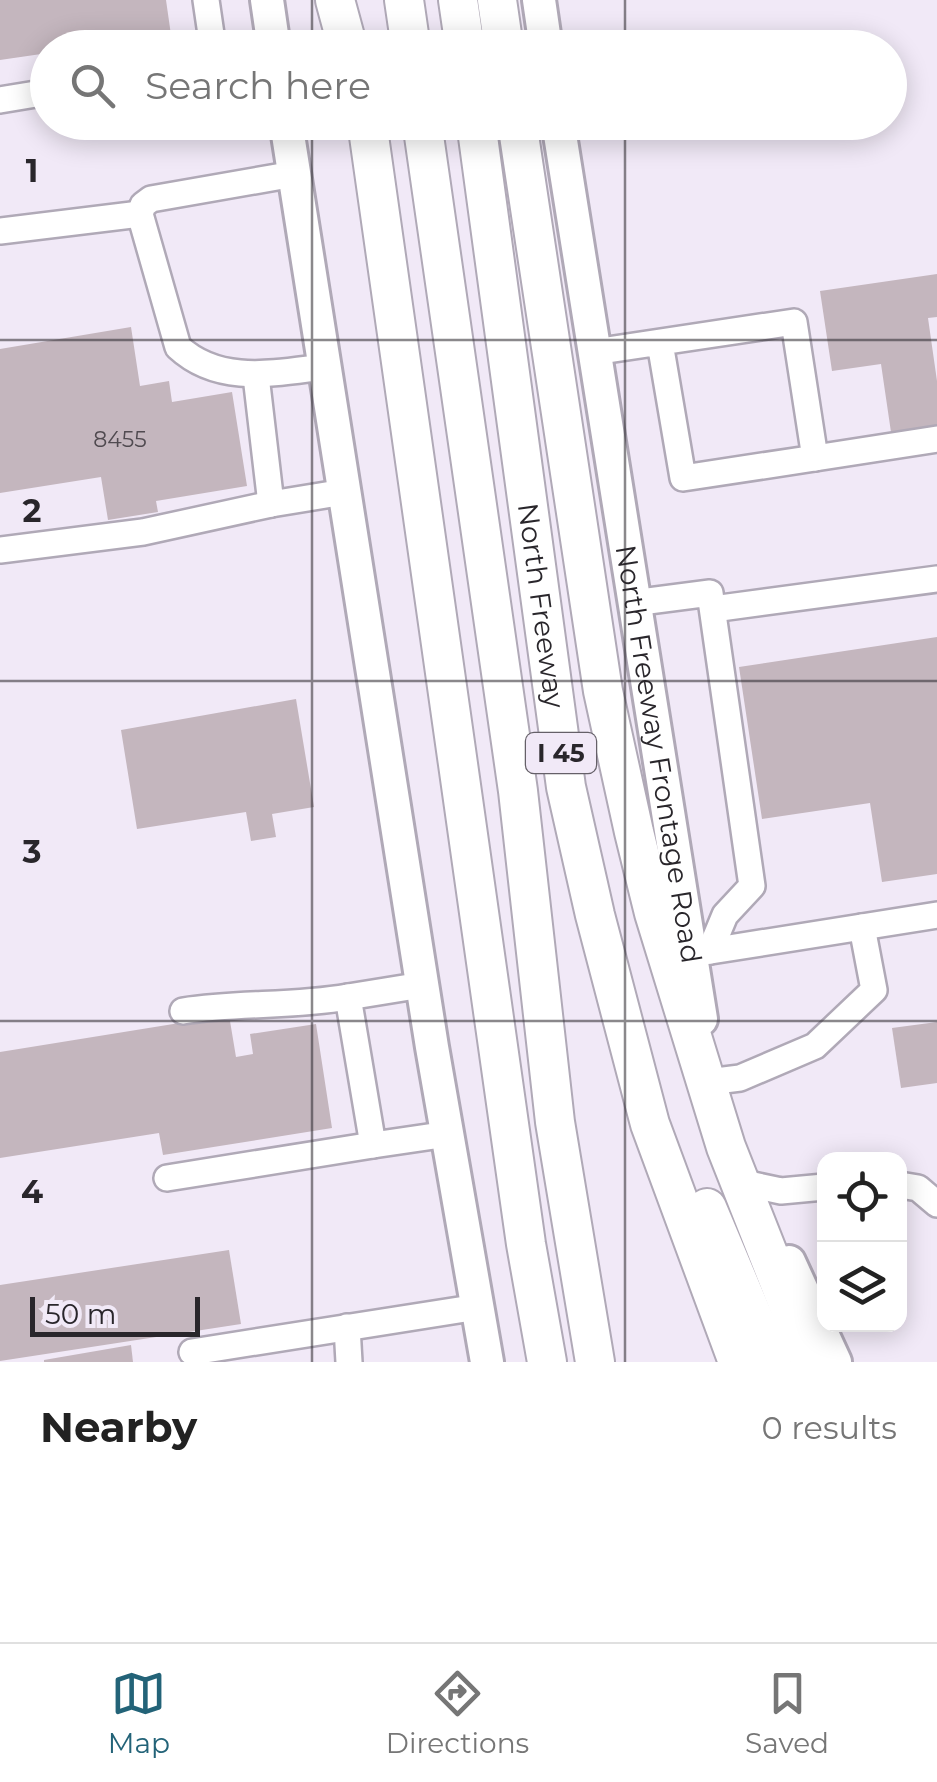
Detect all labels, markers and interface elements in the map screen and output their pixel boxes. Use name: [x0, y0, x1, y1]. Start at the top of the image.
search box: [30, 30, 907, 140]
icon: search: [65, 58, 120, 113]
text: Search here: [145, 62, 371, 109]
text: 1: [26, 151, 38, 190]
house number: 8455: [93, 426, 147, 453]
text: 2: [23, 491, 41, 530]
street label: North Freeway: [511, 501, 572, 711]
street label: North Freeway Frontage Road: [609, 542, 709, 966]
road number: I 45: [526, 733, 596, 773]
text: 3: [22, 832, 41, 871]
map controls: [817, 1152, 907, 1332]
button: locate: [817, 1152, 907, 1242]
text: 4: [21, 1172, 43, 1211]
button: layers: [817, 1242, 907, 1332]
scale bar: [30, 1292, 200, 1336]
text: 50 m: [45, 1297, 116, 1331]
text: Nearby: [40, 1401, 197, 1453]
text: 0 results: [762, 1408, 897, 1447]
tab: Map: [108, 1666, 170, 1760]
tab: Directions: [386, 1666, 529, 1760]
tab: Saved: [745, 1666, 829, 1760]

